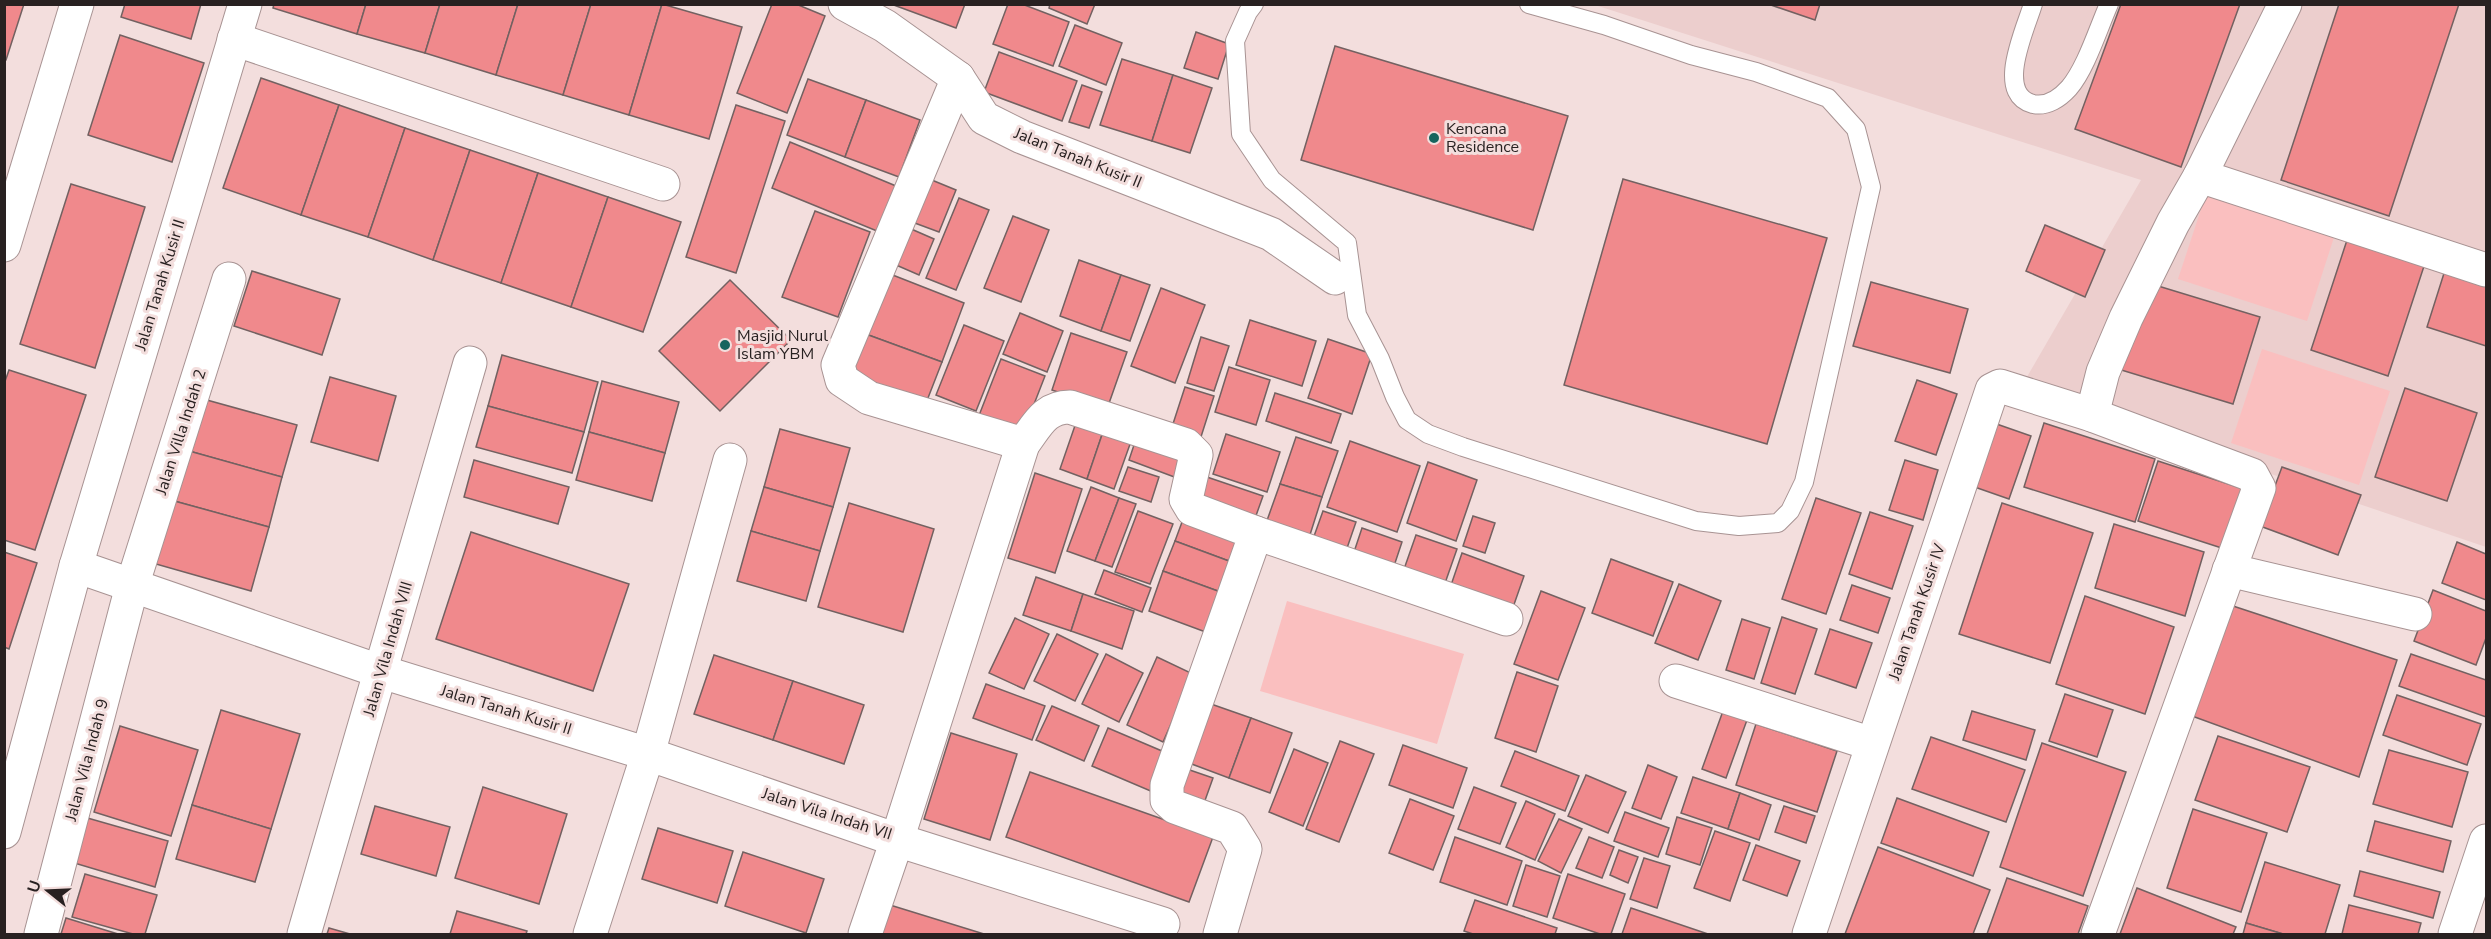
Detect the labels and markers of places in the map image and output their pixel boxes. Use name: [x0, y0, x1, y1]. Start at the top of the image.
place label: Kencana Residence: [1446, 118, 1519, 158]
marker: Kencana Residence: [1427, 131, 1441, 145]
place label: Masjid Nurul Islam YBM: [737, 325, 828, 365]
marker: Masjid Nurul Islam YBM: [718, 338, 732, 352]

